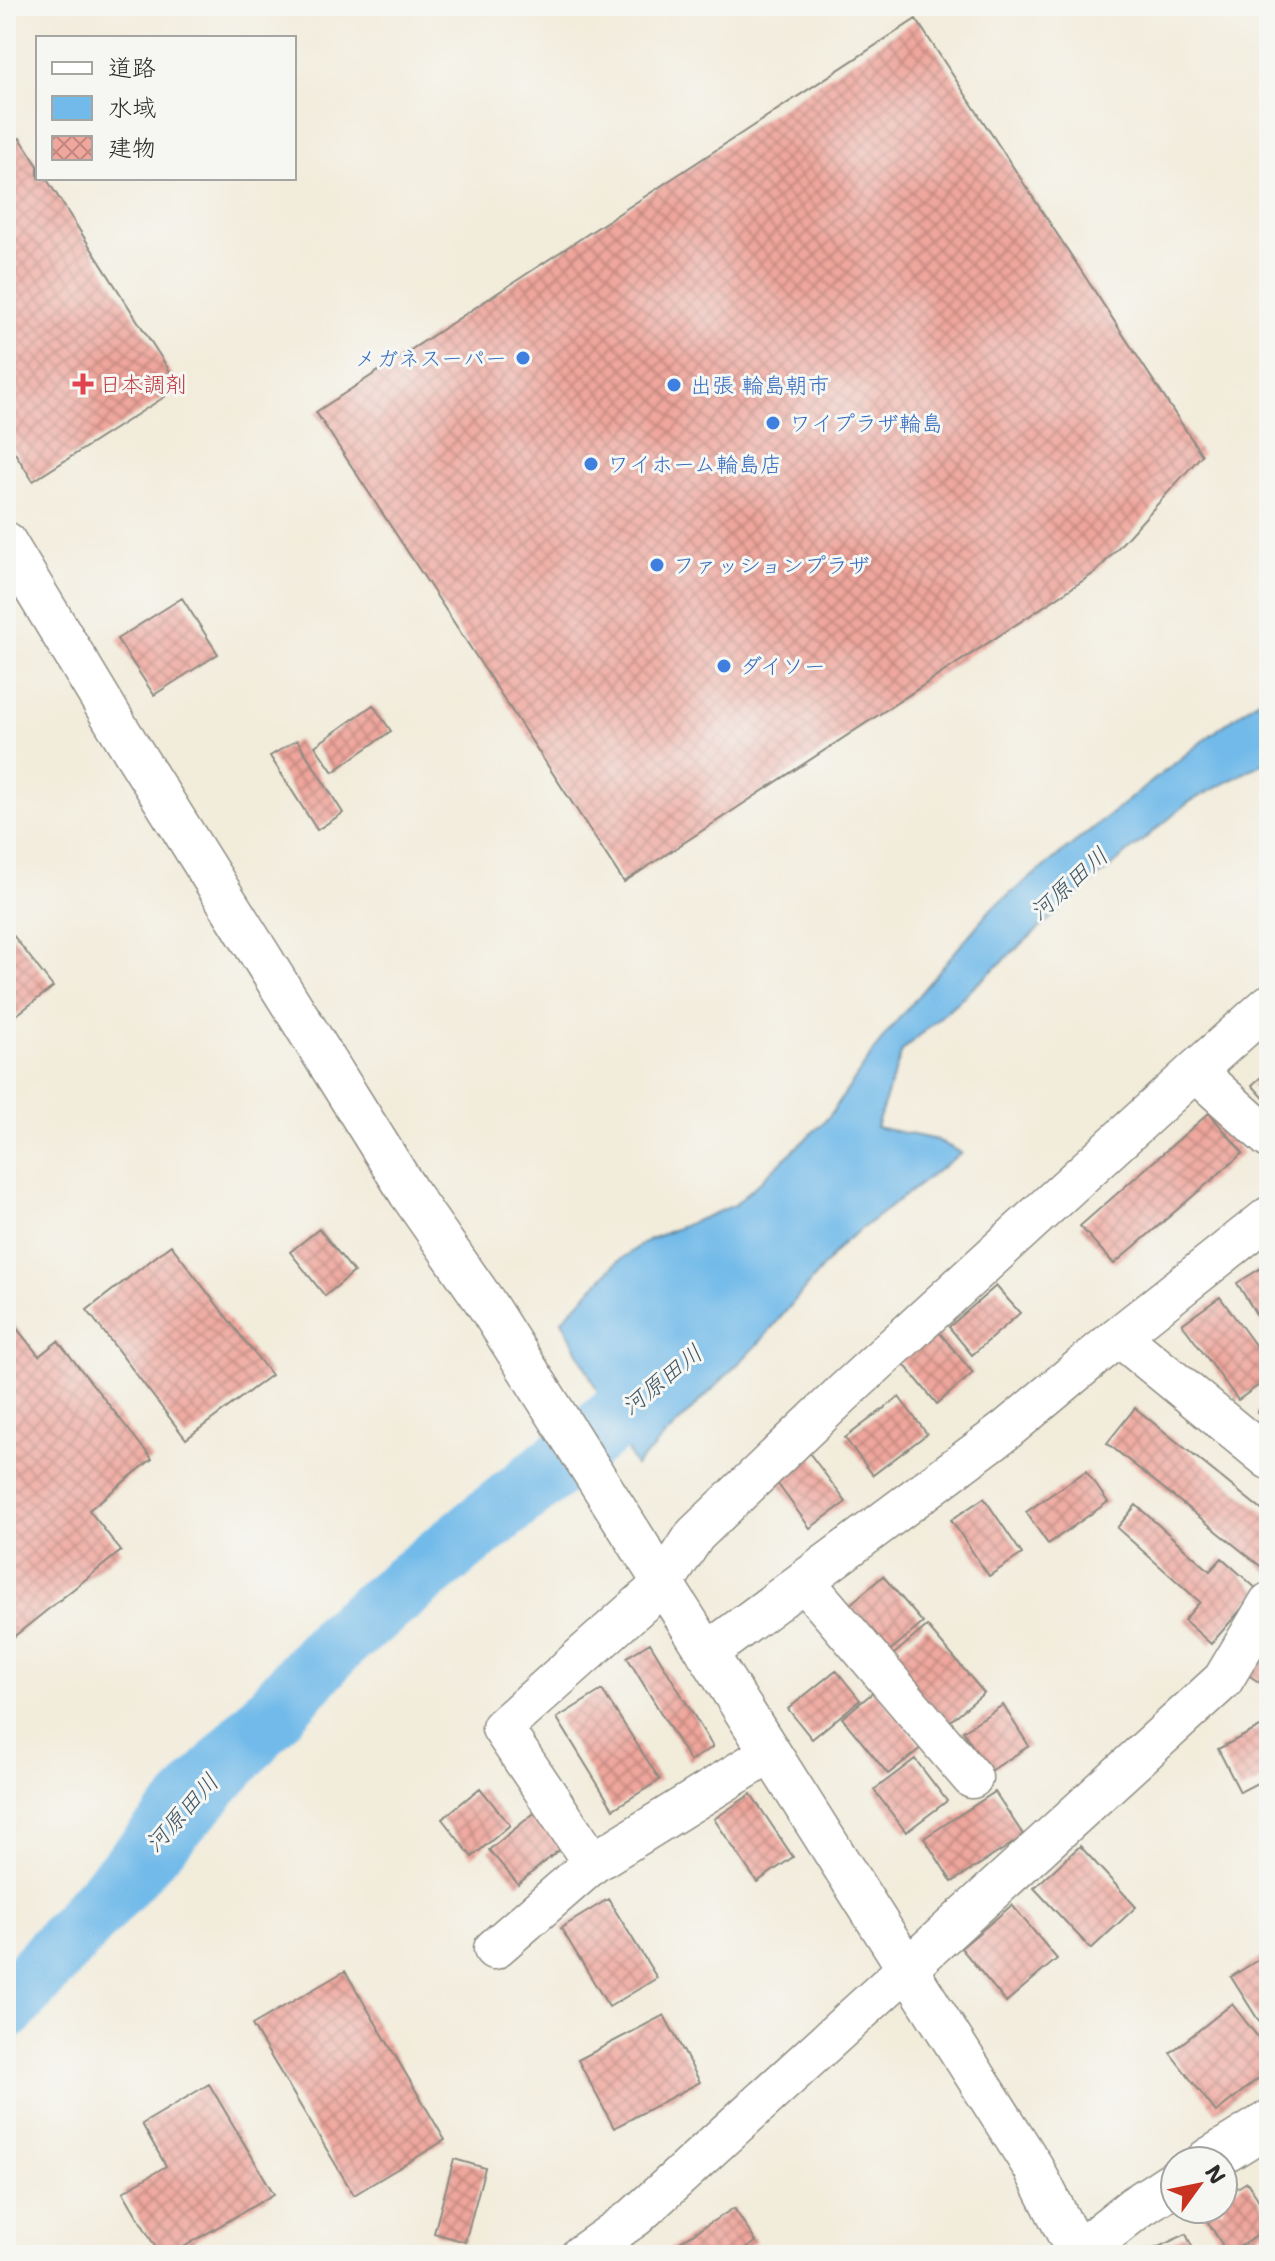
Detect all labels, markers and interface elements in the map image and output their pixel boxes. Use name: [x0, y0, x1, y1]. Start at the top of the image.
legend: [36, 36, 296, 180]
text: 道路: [108, 52, 156, 84]
text: 水域: [108, 92, 156, 124]
text: 建物: [108, 132, 156, 164]
place label: メガネスーパー: [354, 344, 507, 373]
marker: メガネスーパー: [514, 349, 532, 367]
place label: 日本調剤: [99, 370, 187, 399]
place label: 出張 輪島朝市: [690, 371, 830, 400]
marker: 日本調剤: [74, 375, 92, 393]
marker: 出張 輪島朝市: [665, 376, 683, 394]
place label: ワイプラザ輪島: [789, 409, 943, 438]
marker: ワイプラザ輪島: [764, 414, 782, 432]
place label: ワイホーム輪島店: [607, 450, 782, 479]
marker: ワイホーム輪島店: [582, 455, 600, 473]
place label: ファッションプラザ: [673, 551, 870, 580]
marker: ファッションプラザ: [648, 556, 666, 574]
place label: ダイソー: [740, 652, 826, 681]
marker: ダイソー: [715, 657, 733, 675]
water label: 河原田川: [1023, 840, 1115, 928]
water label: 河原田川: [615, 1337, 709, 1423]
water label: 河原田川: [138, 1767, 226, 1859]
north arrow: [1159, 2145, 1239, 2225]
text: N: [1198, 2159, 1232, 2190]

